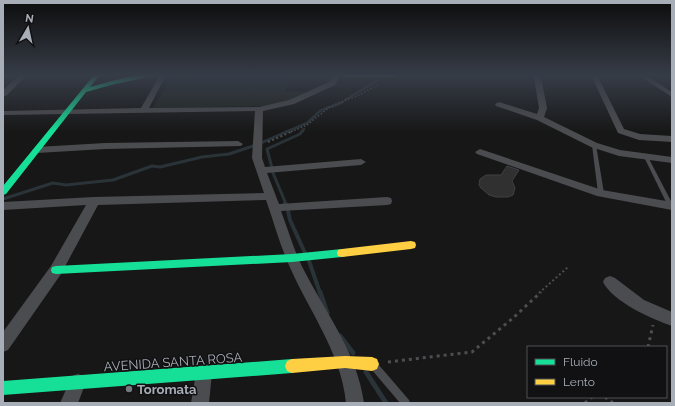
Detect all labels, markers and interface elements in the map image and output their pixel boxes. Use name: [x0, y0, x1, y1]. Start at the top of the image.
north arrow: [8, 8, 48, 48]
text: N: [24, 12, 35, 26]
legend: [527, 346, 667, 398]
street label: AVENIDA SANTA ROSA: [103, 350, 243, 374]
text: Fluido: [563, 355, 598, 369]
text: Lento: [563, 375, 595, 389]
place label: Toromata: [137, 382, 197, 397]
marker: Toromata: [124, 384, 134, 394]

